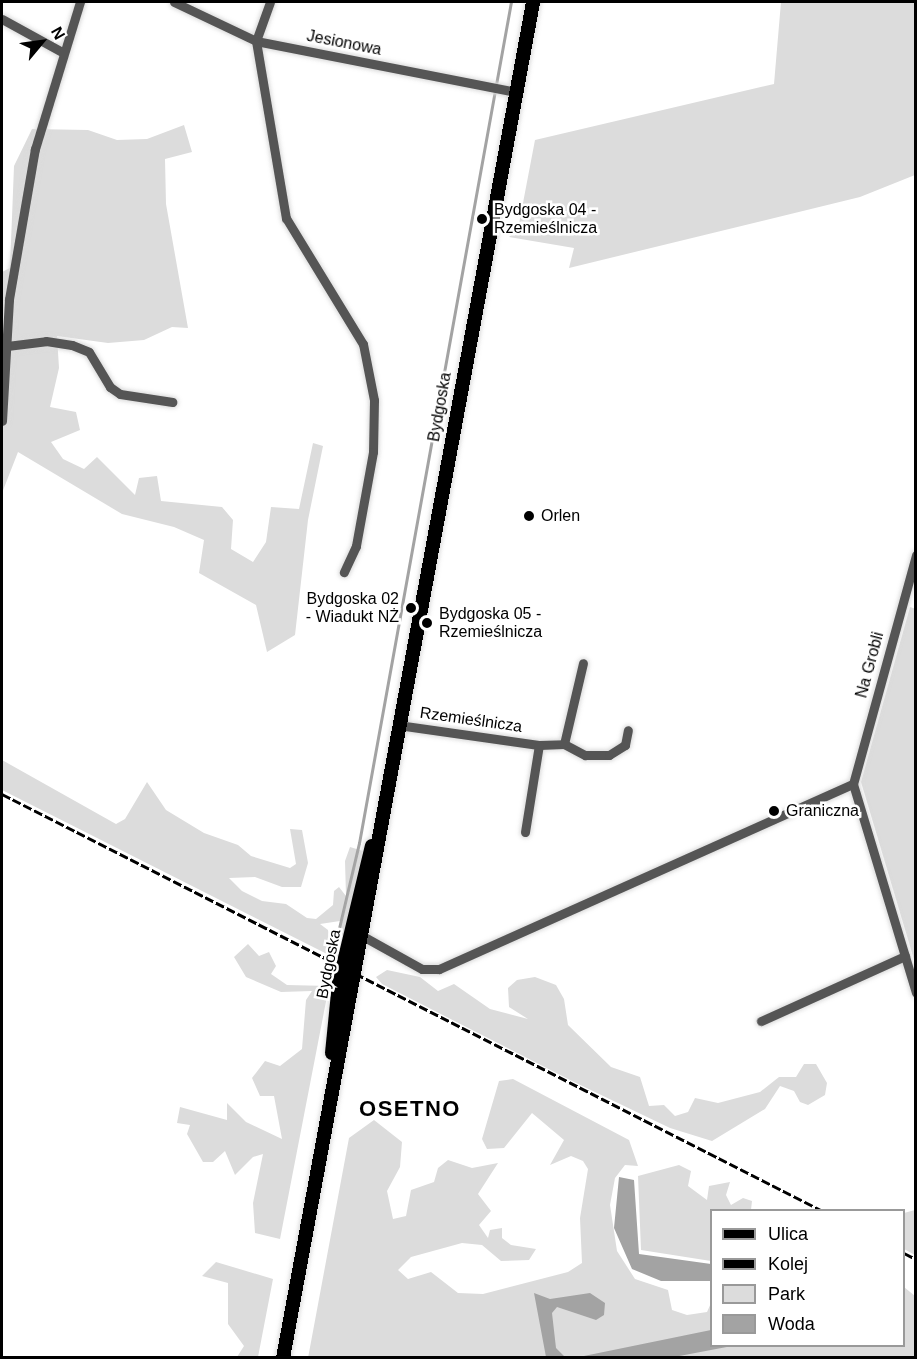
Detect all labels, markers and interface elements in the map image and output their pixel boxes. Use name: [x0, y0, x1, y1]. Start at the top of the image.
north arrow: [12, 12, 72, 72]
text: N: [48, 24, 68, 42]
street label: Jesionowa: [305, 26, 383, 60]
place label: Bydgoska 04 - Rzemieślnicza: [494, 200, 597, 238]
marker: Bydgoska 04 - Rzemieślnicza: [475, 212, 489, 226]
street label: Bydgoska: [424, 371, 456, 443]
place label: Orlen: [541, 506, 580, 526]
marker: Orlen: [522, 509, 536, 523]
place label: Bydgoska 02 - Wiadukt NŻ: [306, 589, 399, 627]
marker: Bydgoska 02 - Wiadukt NŻ: [404, 601, 418, 615]
place label: Bydgoska 05 - Rzemieślnicza: [439, 604, 542, 642]
marker: Bydgoska 05 - Rzemieślnicza: [420, 616, 434, 630]
street label: Na Grobli: [852, 630, 888, 700]
street label: Rzemieślnicza: [419, 703, 523, 737]
place label: Graniczna: [786, 801, 859, 821]
marker: Graniczna: [767, 804, 781, 818]
street label: Bydgoska: [313, 928, 345, 1000]
district label: OSETNO: [359, 1096, 461, 1122]
legend: [710, 1209, 905, 1347]
text: Ulica: [768, 1224, 808, 1244]
text: Kolej: [768, 1254, 808, 1274]
text: Park: [768, 1284, 805, 1304]
text: Woda: [768, 1314, 815, 1334]

